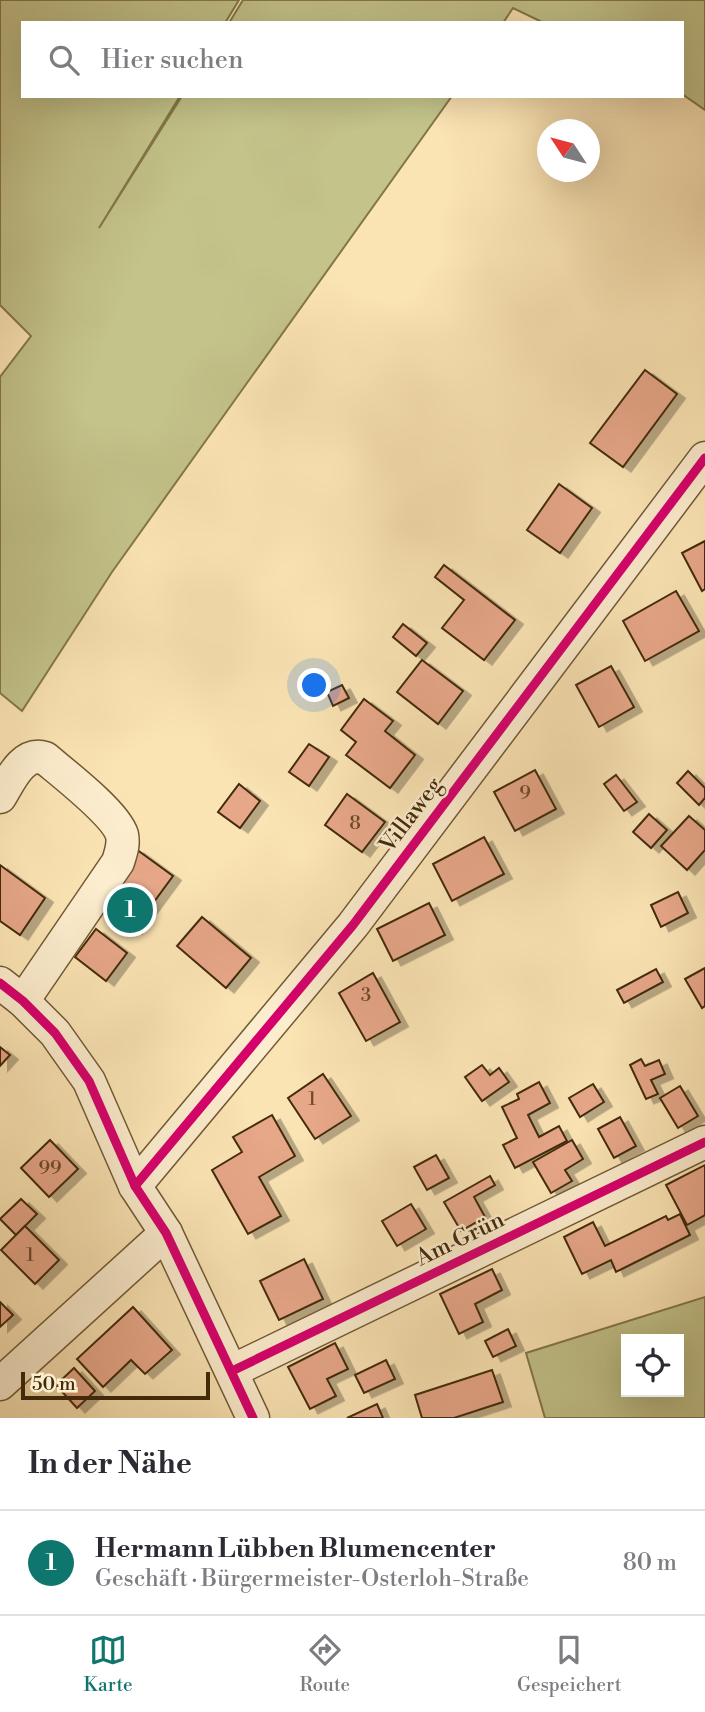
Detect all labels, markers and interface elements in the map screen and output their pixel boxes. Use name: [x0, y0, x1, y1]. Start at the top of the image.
search box: [21, 21, 684, 98]
icon: search: [45, 41, 83, 79]
text: Hier suchen: [101, 44, 243, 76]
north arrow: [537, 119, 600, 182]
your location: [297, 668, 331, 702]
street label: Villaweg: [373, 772, 448, 859]
house number: 9: [519, 781, 531, 805]
house number: 8: [349, 811, 361, 835]
pin: 1: [107, 884, 153, 936]
house number: 3: [361, 983, 371, 1007]
house number: 1: [308, 1087, 316, 1111]
house number: 99: [38, 1156, 62, 1180]
street label: Am Grün: [410, 1205, 509, 1273]
house number: 1: [26, 1243, 34, 1267]
map controls: [621, 1334, 684, 1397]
button: locate: [621, 1334, 684, 1397]
scale bar: [21, 1369, 210, 1401]
text: 50 m: [32, 1372, 76, 1396]
text: In der Nähe: [28, 1445, 192, 1483]
text: Hermann Lübben Blumencenter: [95, 1533, 496, 1565]
text: 1: [45, 1549, 57, 1577]
text: 80 m: [623, 1549, 677, 1577]
text: Geschäft · Bürgermeister-Osterloh-Straße: [95, 1565, 529, 1593]
tab: Karte: [83, 1631, 133, 1697]
tab: Route: [299, 1631, 350, 1697]
tab: Gespeichert: [517, 1631, 622, 1697]

